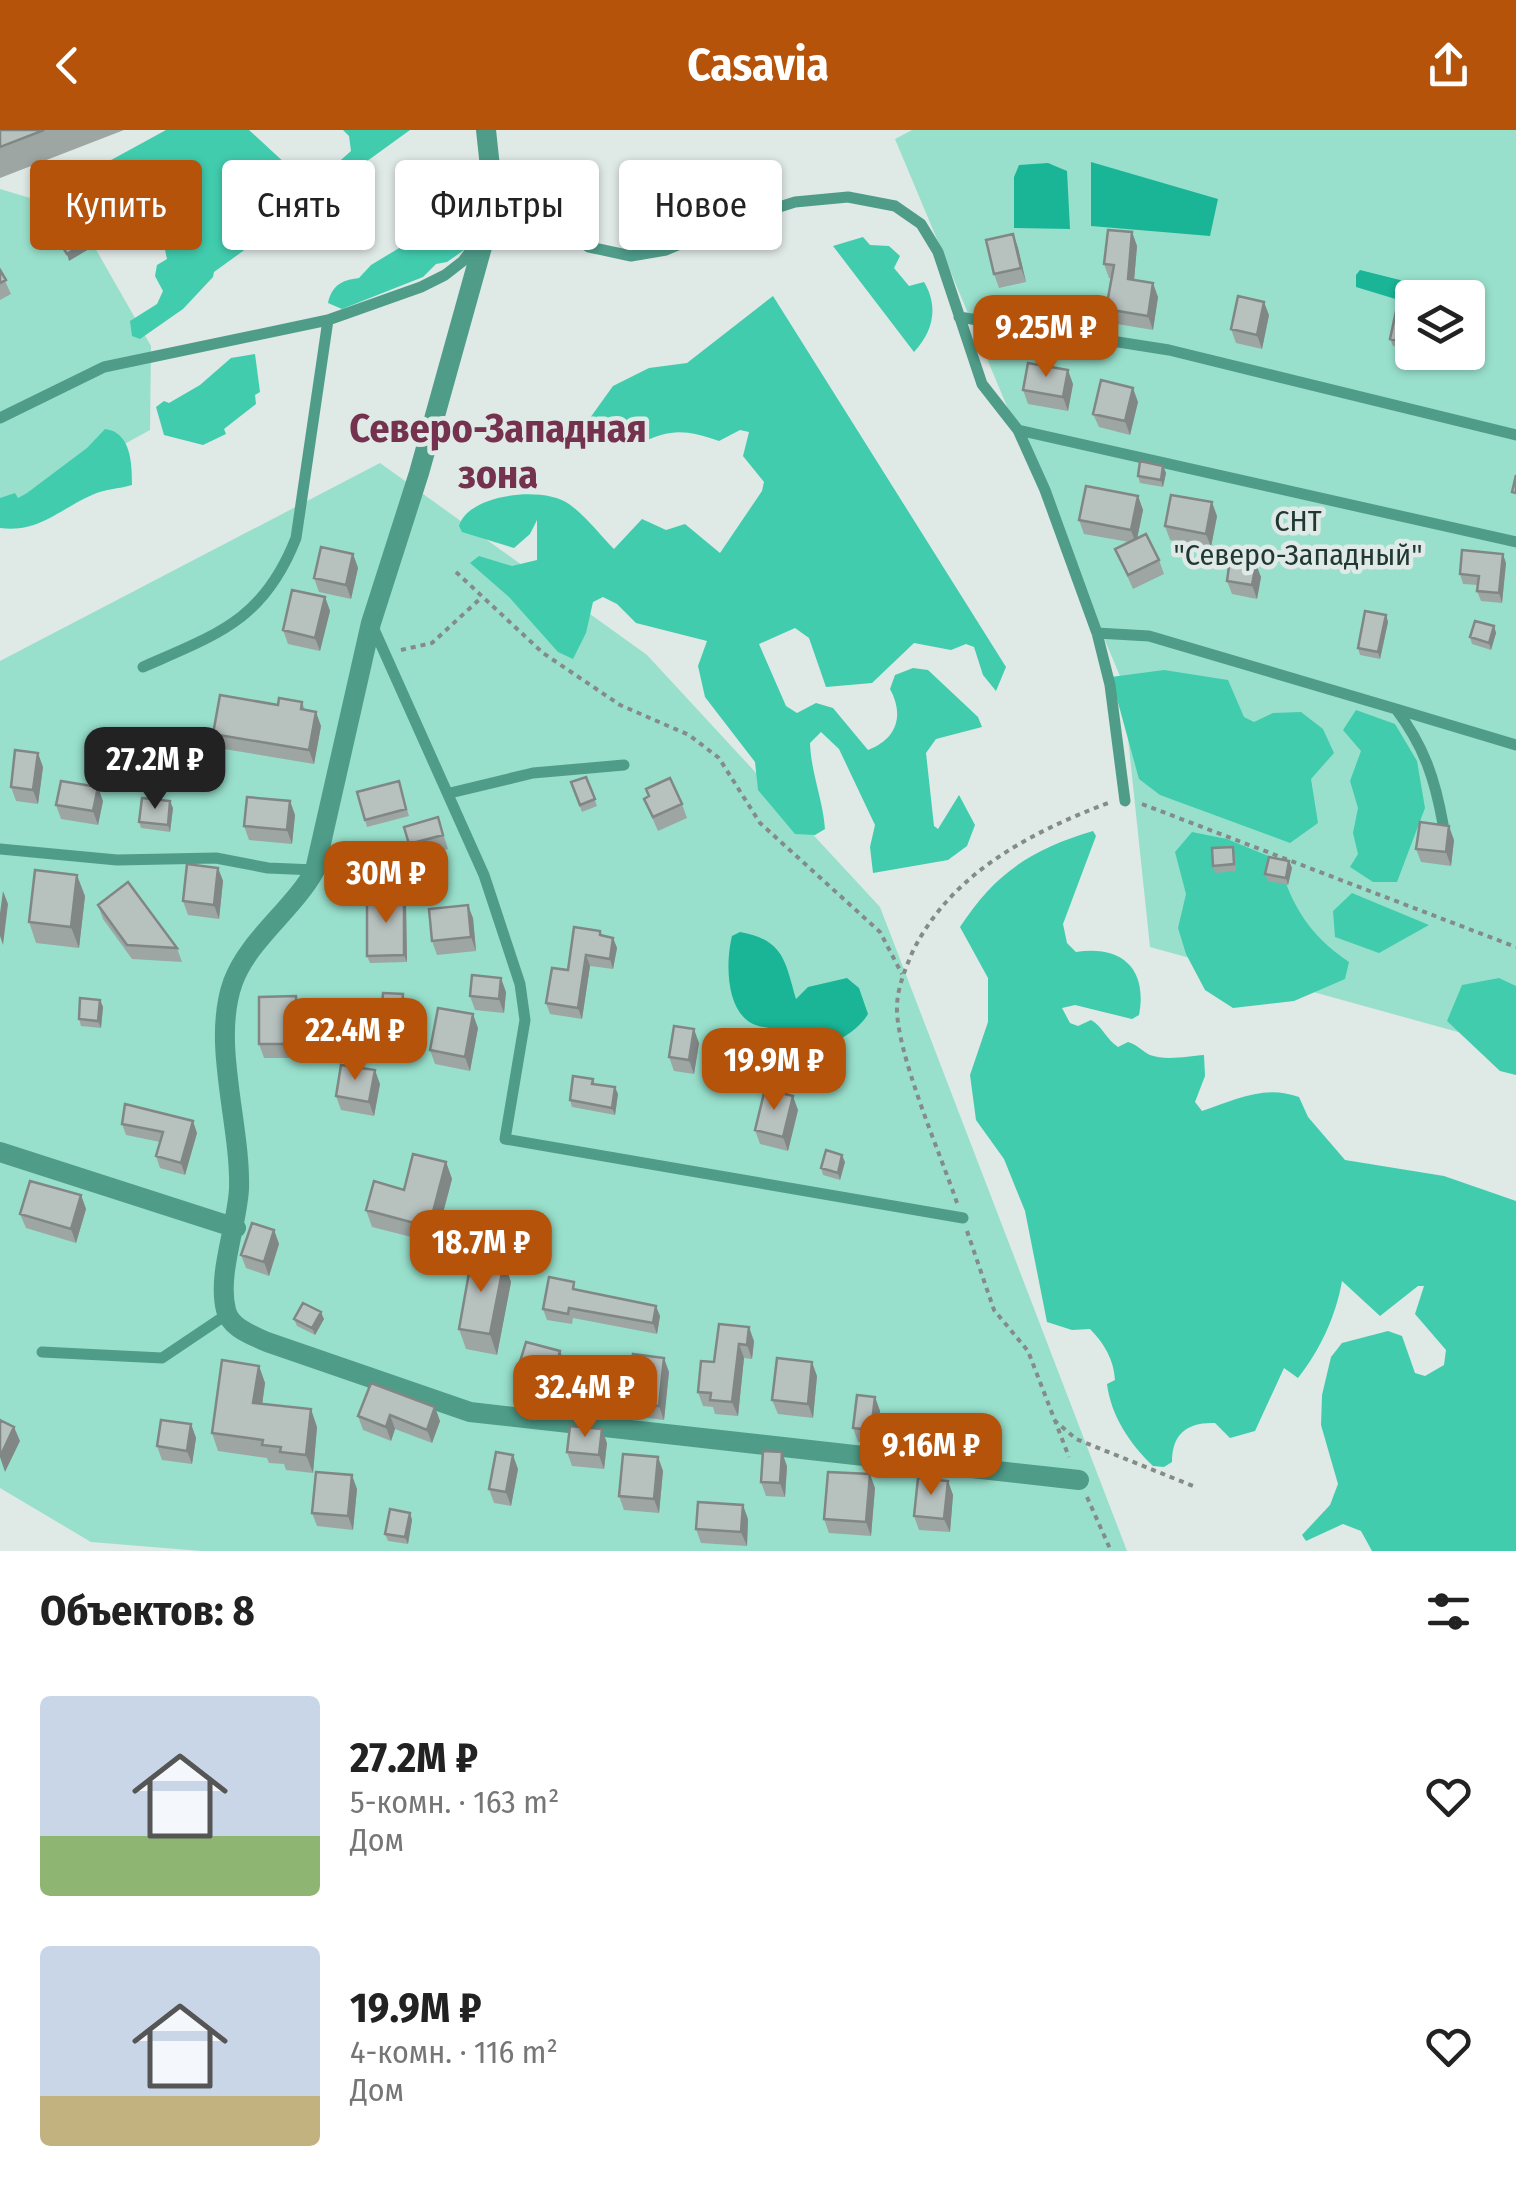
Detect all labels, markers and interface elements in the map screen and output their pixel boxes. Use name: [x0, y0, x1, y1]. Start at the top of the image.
icon: back: [40, 38, 95, 93]
text: Casavia: [687, 38, 829, 92]
icon: share: [1421, 38, 1476, 93]
chip: Купить: [30, 160, 202, 250]
chip: Снять: [222, 160, 375, 250]
chip: Фильтры: [395, 160, 599, 250]
chip: Новое: [619, 160, 782, 250]
map controls: [1395, 280, 1485, 370]
button: layers: [1395, 280, 1485, 370]
pin: 9.25M ₽: [954, 295, 1138, 380]
text: 9.25M ₽: [995, 308, 1097, 346]
district label: Северо-Западная зона: [349, 405, 647, 499]
park label: СНТ "Северо-Западный": [1173, 503, 1423, 573]
pin: 27.2M ₽: [63, 727, 247, 812]
text: 27.2M ₽: [106, 740, 204, 778]
pin: 30M ₽: [316, 841, 456, 926]
text: 30M ₽: [346, 854, 426, 892]
pin: 22.4M ₽: [263, 998, 447, 1083]
text: 22.4M ₽: [305, 1011, 405, 1049]
pin: 19.9M ₽: [682, 1028, 866, 1113]
text: 19.9M ₽: [724, 1041, 824, 1079]
pin: 18.7M ₽: [389, 1210, 573, 1295]
text: 18.7M ₽: [432, 1223, 530, 1261]
pin: 32.4M ₽: [493, 1355, 677, 1440]
text: 32.4M ₽: [535, 1368, 635, 1406]
pin: 9.16M ₽: [839, 1413, 1023, 1498]
text: 9.16M ₽: [882, 1426, 980, 1464]
icon: filters: [1421, 1584, 1476, 1639]
text: Объектов: 8: [40, 1586, 255, 1636]
text: 27.2M ₽: [350, 1733, 478, 1783]
icon: home: [120, 1736, 240, 1856]
icon: heart: [1421, 1769, 1476, 1824]
text: 5-комн. · 163 m²: [350, 1783, 559, 1821]
text: Дом: [350, 1821, 404, 1859]
text: 19.9M ₽: [350, 1983, 482, 2033]
icon: home: [120, 1986, 240, 2106]
icon: heart: [1421, 2019, 1476, 2074]
text: 4-комн. · 116 m²: [350, 2033, 558, 2071]
text: Дом: [350, 2071, 404, 2109]

